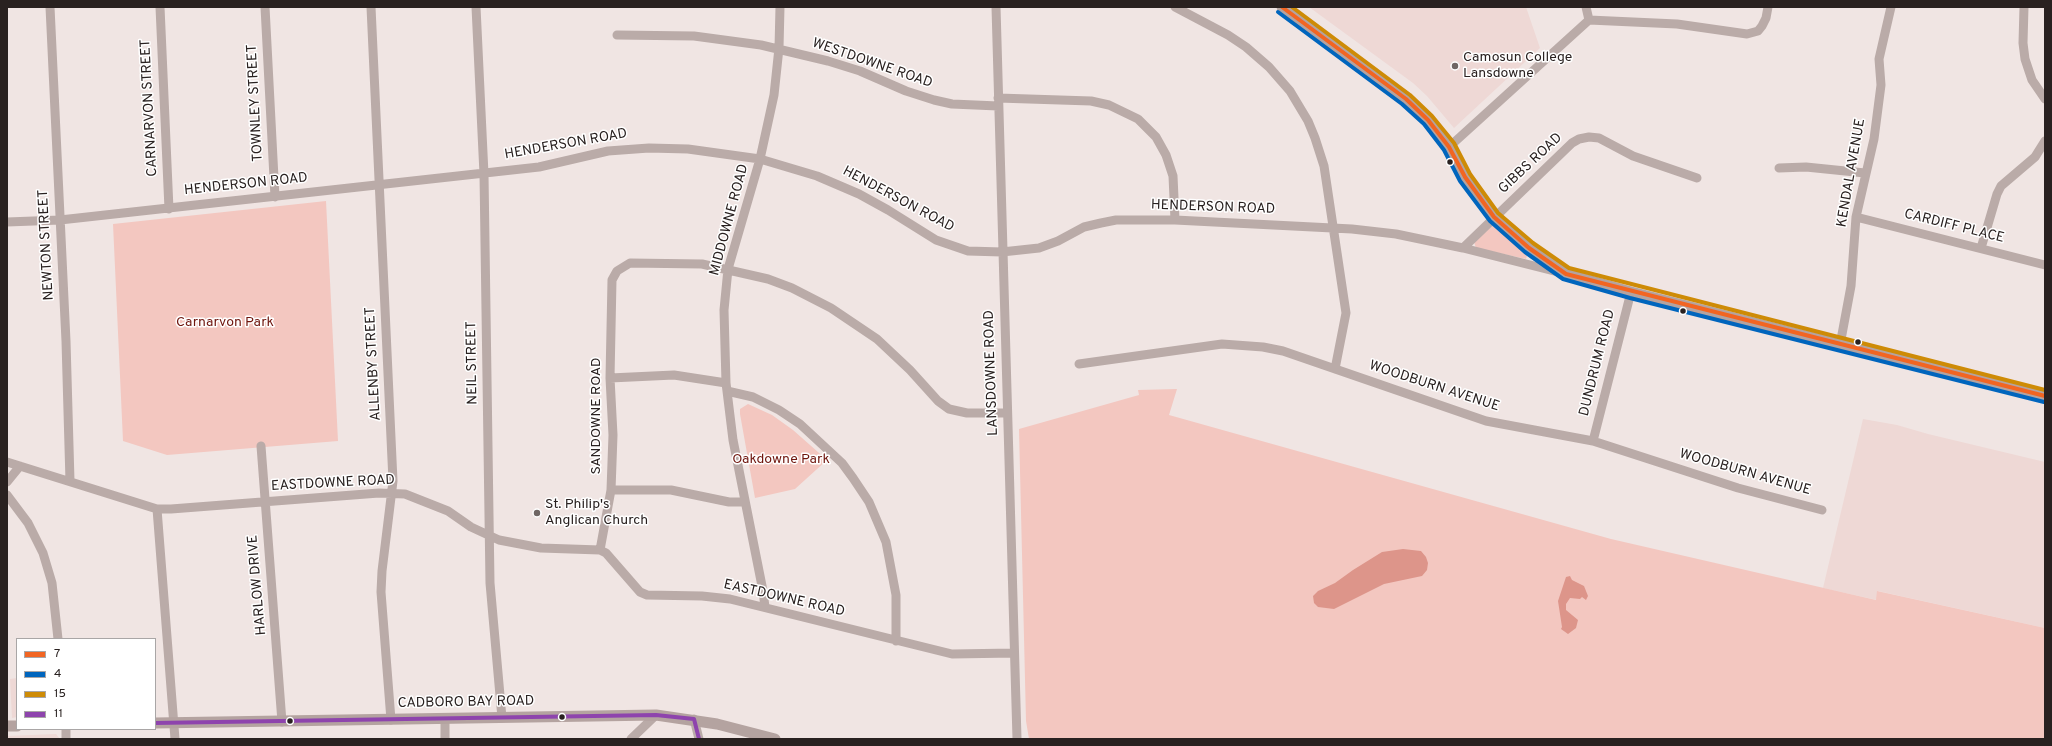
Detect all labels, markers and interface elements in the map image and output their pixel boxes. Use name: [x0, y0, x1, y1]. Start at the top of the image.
street label: WESTDOWNE ROAD: [810, 36, 934, 92]
street label: CARNARVON STREET: [138, 39, 162, 177]
street label: TOWNLEY STREET: [245, 44, 267, 162]
place label: Camosun College Lansdowne: [1463, 50, 1572, 82]
marker: Camosun College Lansdowne: [1450, 61, 1460, 71]
street label: KENDAL AVENUE: [1834, 117, 1870, 229]
street label: HENDERSON ROAD: [503, 126, 629, 164]
street label: GIBBS ROAD: [1496, 130, 1566, 198]
unlabelled marker: [1445, 157, 1455, 167]
street label: MIDDOWNE ROAD: [707, 162, 753, 278]
street label: HENDERSON ROAD: [839, 163, 957, 237]
street label: HENDERSON ROAD: [183, 170, 309, 200]
street label: NEWTON STREET: [36, 189, 58, 301]
street label: HENDERSON ROAD: [1151, 197, 1275, 219]
street label: CARDIFF PLACE: [1902, 206, 2006, 248]
unlabelled marker: [1678, 306, 1688, 316]
street label: ALLENBY STREET: [363, 307, 385, 421]
street label: DUNDRUM ROAD: [1577, 308, 1619, 418]
street label: LANSDOWNE ROAD: [981, 310, 1003, 436]
park label: Carnarvon Park: [176, 315, 274, 331]
street label: NEIL STREET: [464, 321, 482, 405]
unlabelled marker: [1853, 337, 1863, 347]
street label: SANDOWNE ROAD: [589, 357, 605, 475]
street label: WOODBURN AVENUE: [1367, 358, 1501, 416]
street label: WOODBURN AVENUE: [1677, 446, 1813, 500]
park label: Oakdowne Park: [732, 452, 830, 468]
street label: EASTDOWNE ROAD: [271, 472, 395, 496]
place label: St. Philip's Anglican Church: [545, 497, 648, 530]
marker: St. Philip's Anglican Church: [532, 508, 542, 518]
street label: HARLOW DRIVE: [245, 534, 271, 636]
street label: EASTDOWNE ROAD: [722, 577, 846, 621]
legend: [16, 638, 156, 730]
text: 7: [54, 646, 60, 662]
text: 4: [54, 666, 61, 682]
text: 15: [54, 686, 66, 702]
street label: CADBORO BAY ROAD: [398, 693, 534, 713]
text: 11: [54, 706, 63, 722]
unlabelled marker: [557, 712, 567, 722]
unlabelled marker: [285, 716, 295, 726]

